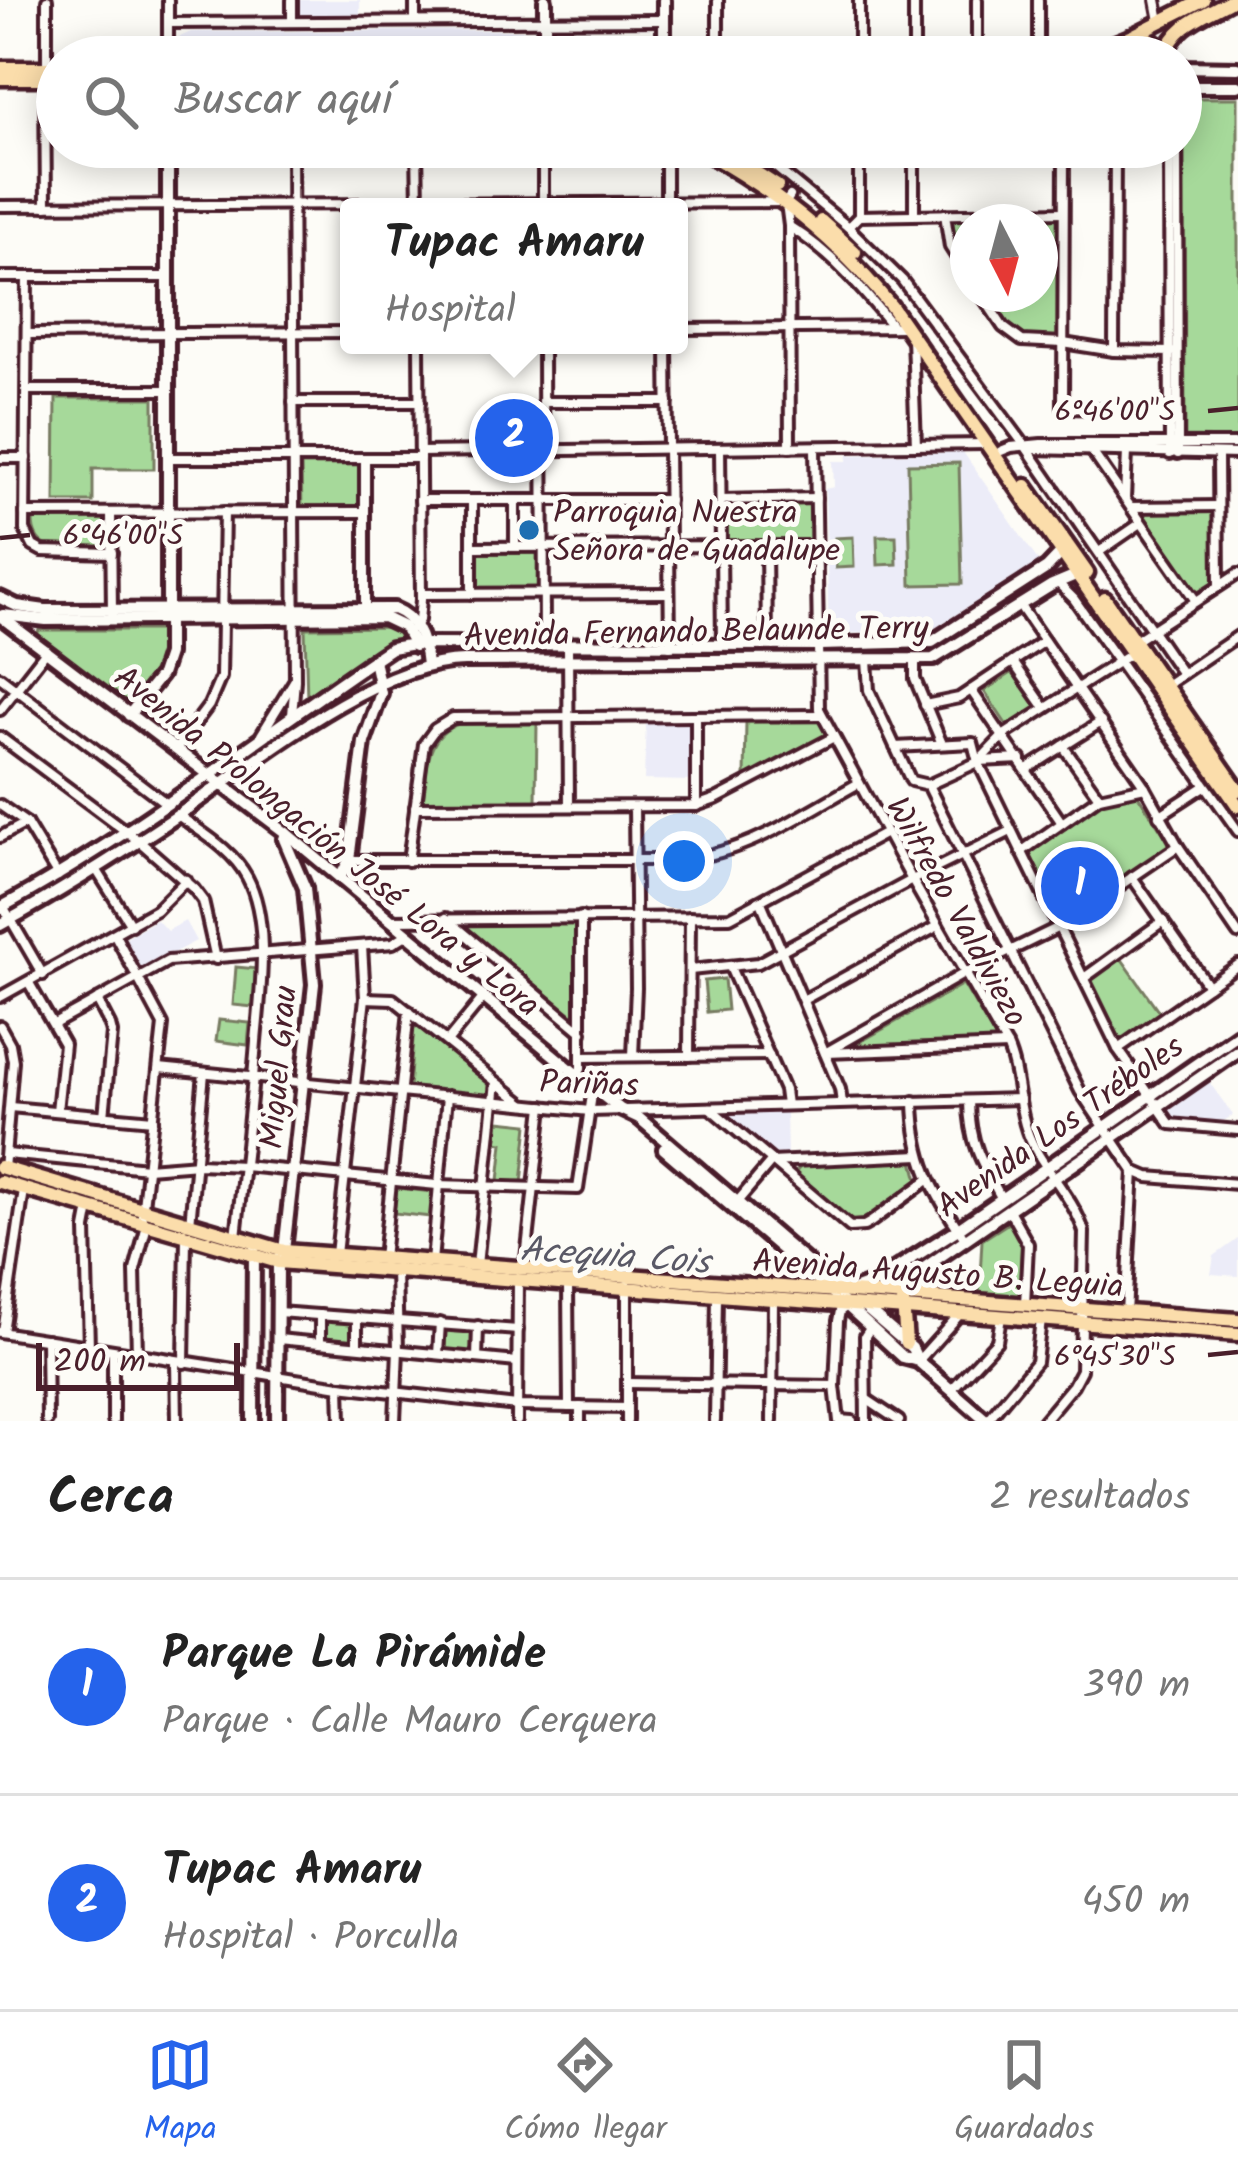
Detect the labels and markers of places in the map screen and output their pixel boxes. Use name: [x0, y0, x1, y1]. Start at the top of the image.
pin: 2: [475, 393, 553, 483]
place label: Parroquia Nuestra Señora de Guadalupe: [553, 488, 840, 579]
marker: Parroquia Nuestra Señora de Guadalupe: [516, 517, 542, 543]
pin: 1: [1041, 841, 1119, 931]

